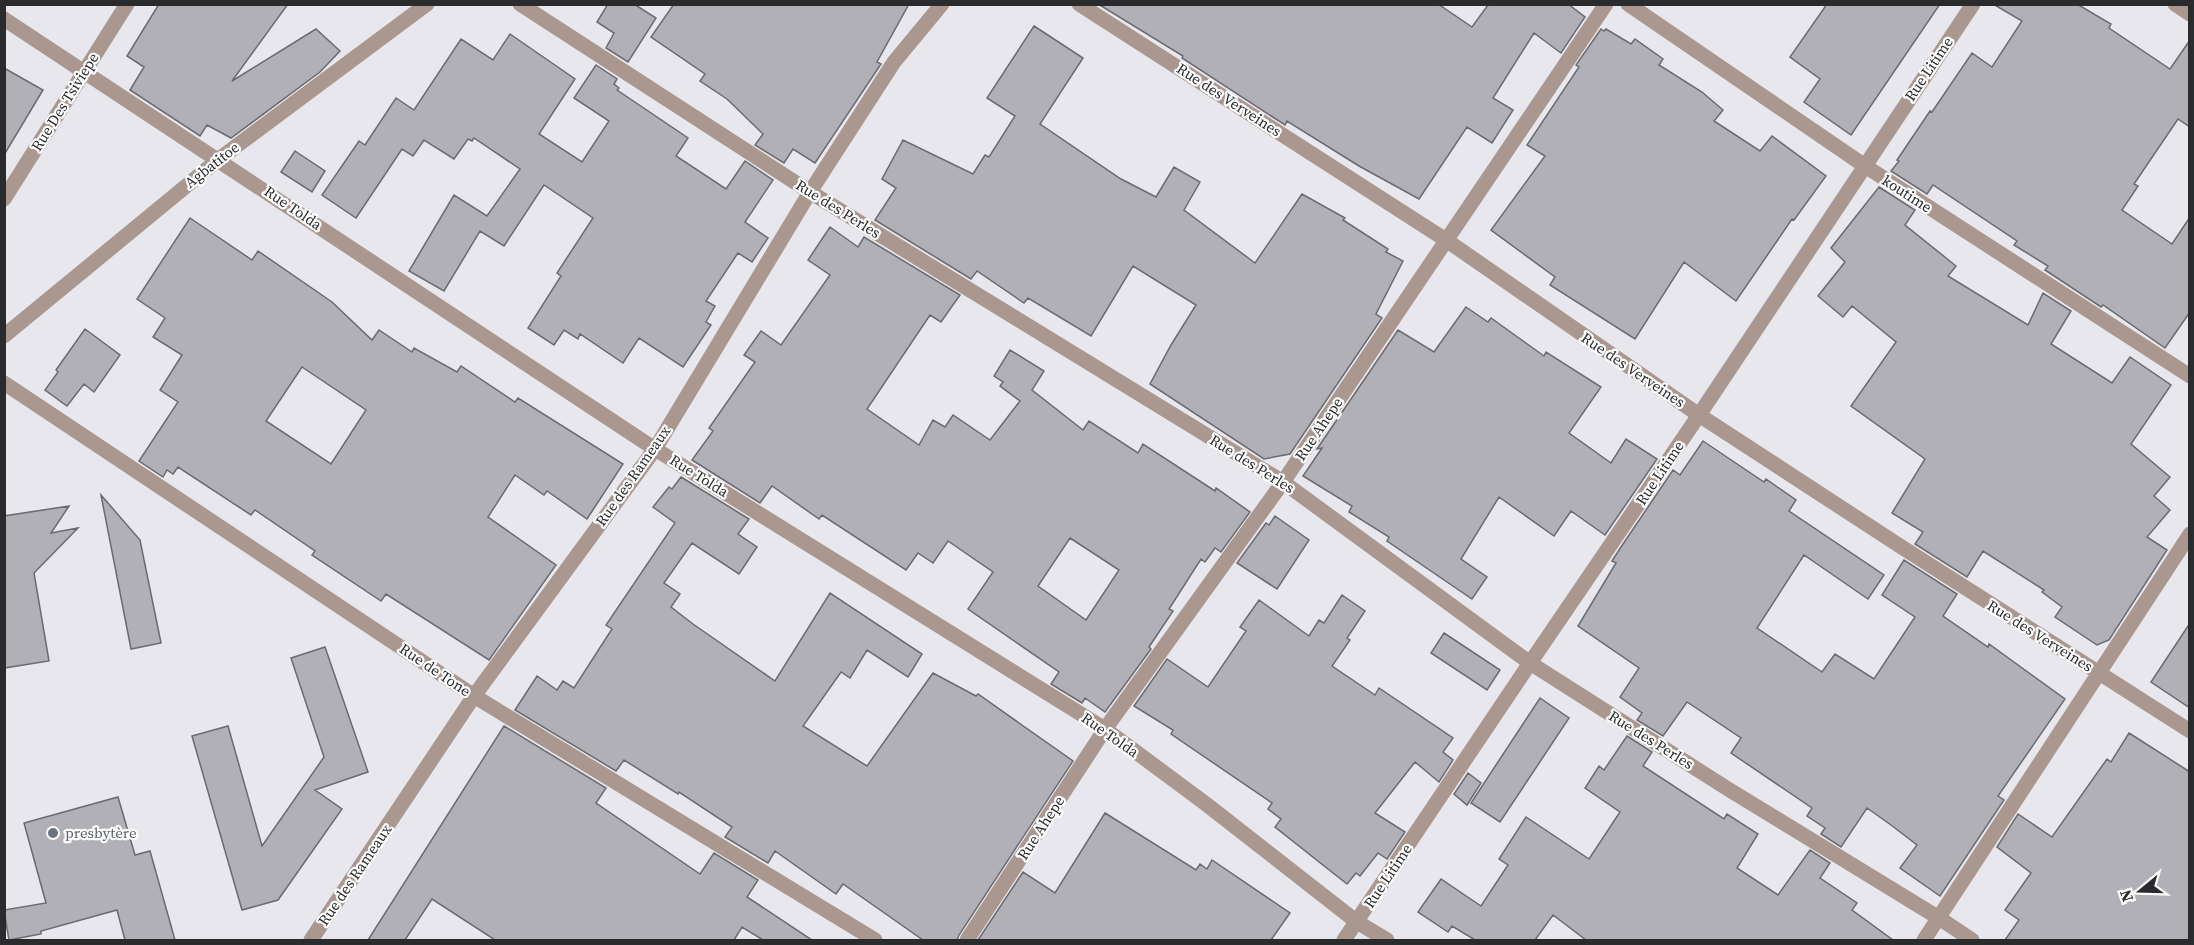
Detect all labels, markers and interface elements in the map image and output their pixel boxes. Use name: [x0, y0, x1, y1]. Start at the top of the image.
street label: Rue Litime: [1899, 32, 1958, 105]
street label: Rue Des Tsiviepe: [26, 48, 103, 155]
street label: Rue des Verveines: [1173, 58, 1286, 141]
street label: Agbatitoe: [180, 136, 244, 193]
street label: koutime: [1878, 170, 1936, 218]
street label: Rue des Perles: [792, 174, 885, 243]
street label: Rue Tolda: [260, 181, 327, 235]
street label: Rue des Verveines: [1577, 327, 1689, 412]
street label: Rue Ahepe: [1290, 393, 1348, 465]
street label: Rue des Rameaux: [590, 421, 675, 530]
street label: Rue des Perles: [1206, 429, 1299, 498]
street label: Rue Litime: [1630, 436, 1689, 509]
street label: Rue Tolda: [666, 449, 733, 502]
street label: Rue des Verveines: [1983, 595, 2097, 677]
street label: Rue de Tone: [396, 638, 475, 701]
street label: Rue des Perles: [1605, 705, 1698, 774]
street label: Rue Tolda: [1077, 707, 1143, 762]
street label: Rue Ahepe: [1012, 791, 1069, 864]
street label: Rue des Rameaux: [313, 820, 396, 930]
place label: presbytère: [65, 822, 137, 843]
marker: presbytère: [46, 826, 60, 840]
street label: Rue Litime: [1358, 839, 1417, 912]
north arrow: [2110, 861, 2170, 921]
text: N: [2113, 886, 2138, 905]

